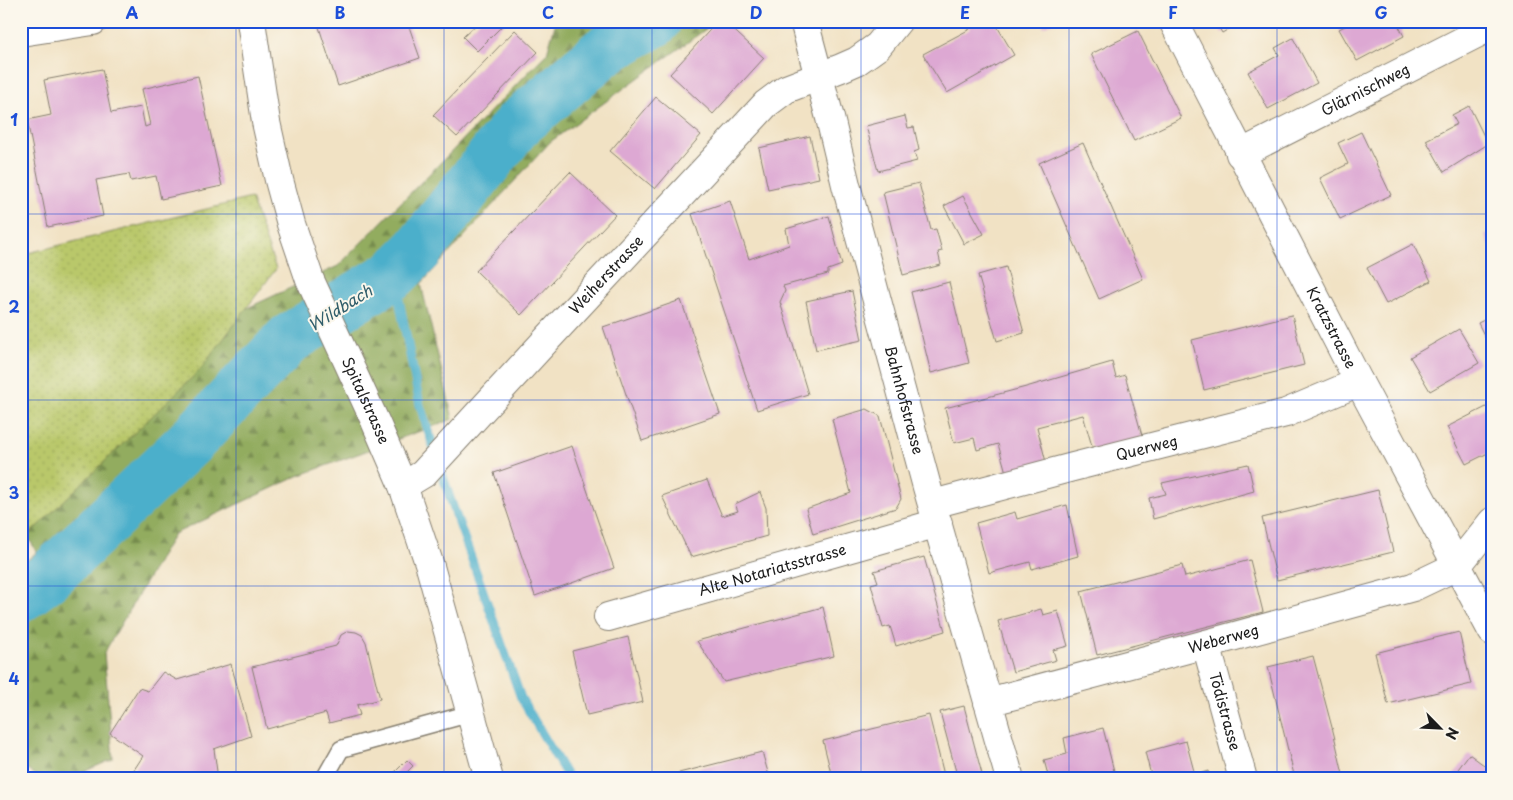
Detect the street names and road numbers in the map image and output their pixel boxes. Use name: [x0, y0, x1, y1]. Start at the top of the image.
street label: Glärnischweg: [1317, 57, 1413, 121]
street label: Weiherstrasse: [563, 229, 648, 319]
street label: Kratzstrasse: [1302, 282, 1363, 372]
street label: Bahnhofstrasse: [880, 343, 931, 457]
street label: Spitalstrasse: [337, 353, 397, 447]
street label: Querweg: [1113, 428, 1180, 466]
street label: Alte Notariatsstrasse: [695, 537, 849, 601]
street label: Weberweg: [1185, 617, 1261, 658]
street label: Tödistrasse: [1204, 669, 1248, 753]

